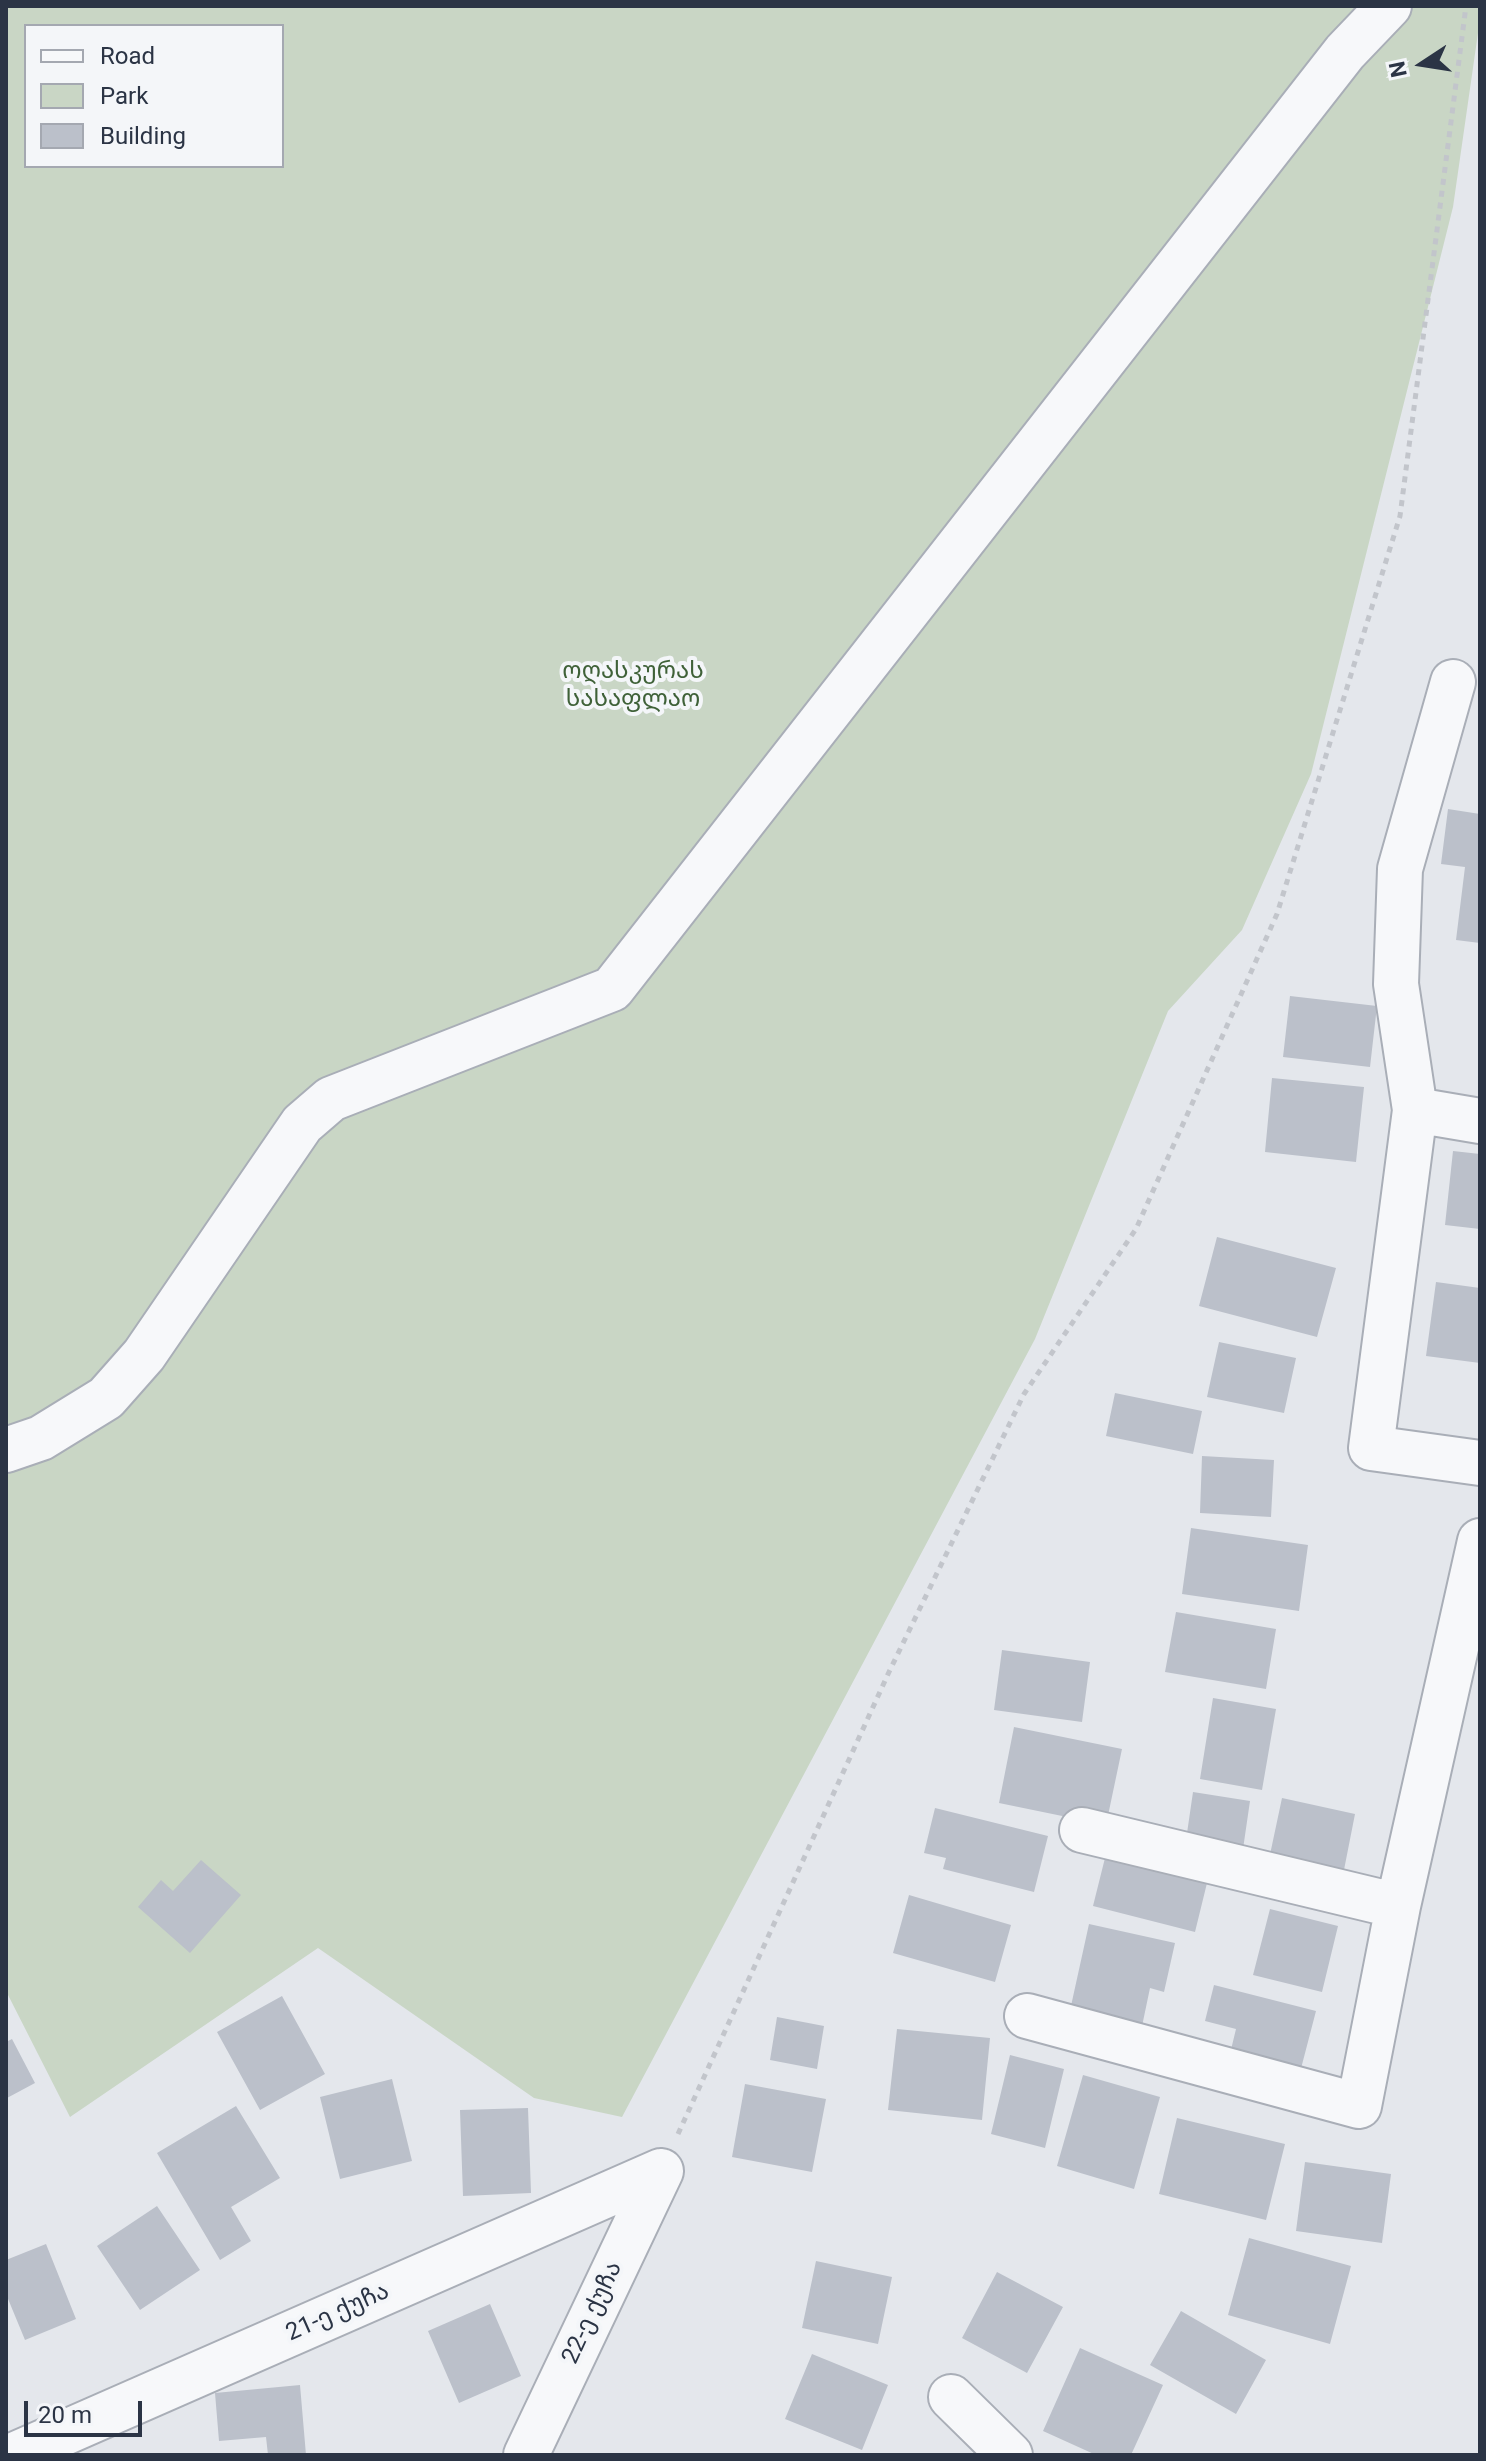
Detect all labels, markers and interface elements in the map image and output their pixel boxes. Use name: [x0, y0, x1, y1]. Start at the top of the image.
legend: [24, 24, 284, 168]
north arrow: [1382, 24, 1462, 104]
text: Road: [100, 42, 155, 70]
text: N: [1384, 59, 1412, 79]
text: Park: [100, 82, 148, 110]
text: Building: [100, 122, 186, 150]
park label: ოღასკურას სასაფლაო: [562, 658, 704, 714]
street label: 22-ე ქუჩა: [557, 2257, 629, 2369]
street label: 21-ე ქუჩა: [282, 2278, 394, 2348]
scale bar: [28, 2385, 146, 2435]
text: 20 m: [38, 2401, 92, 2429]

